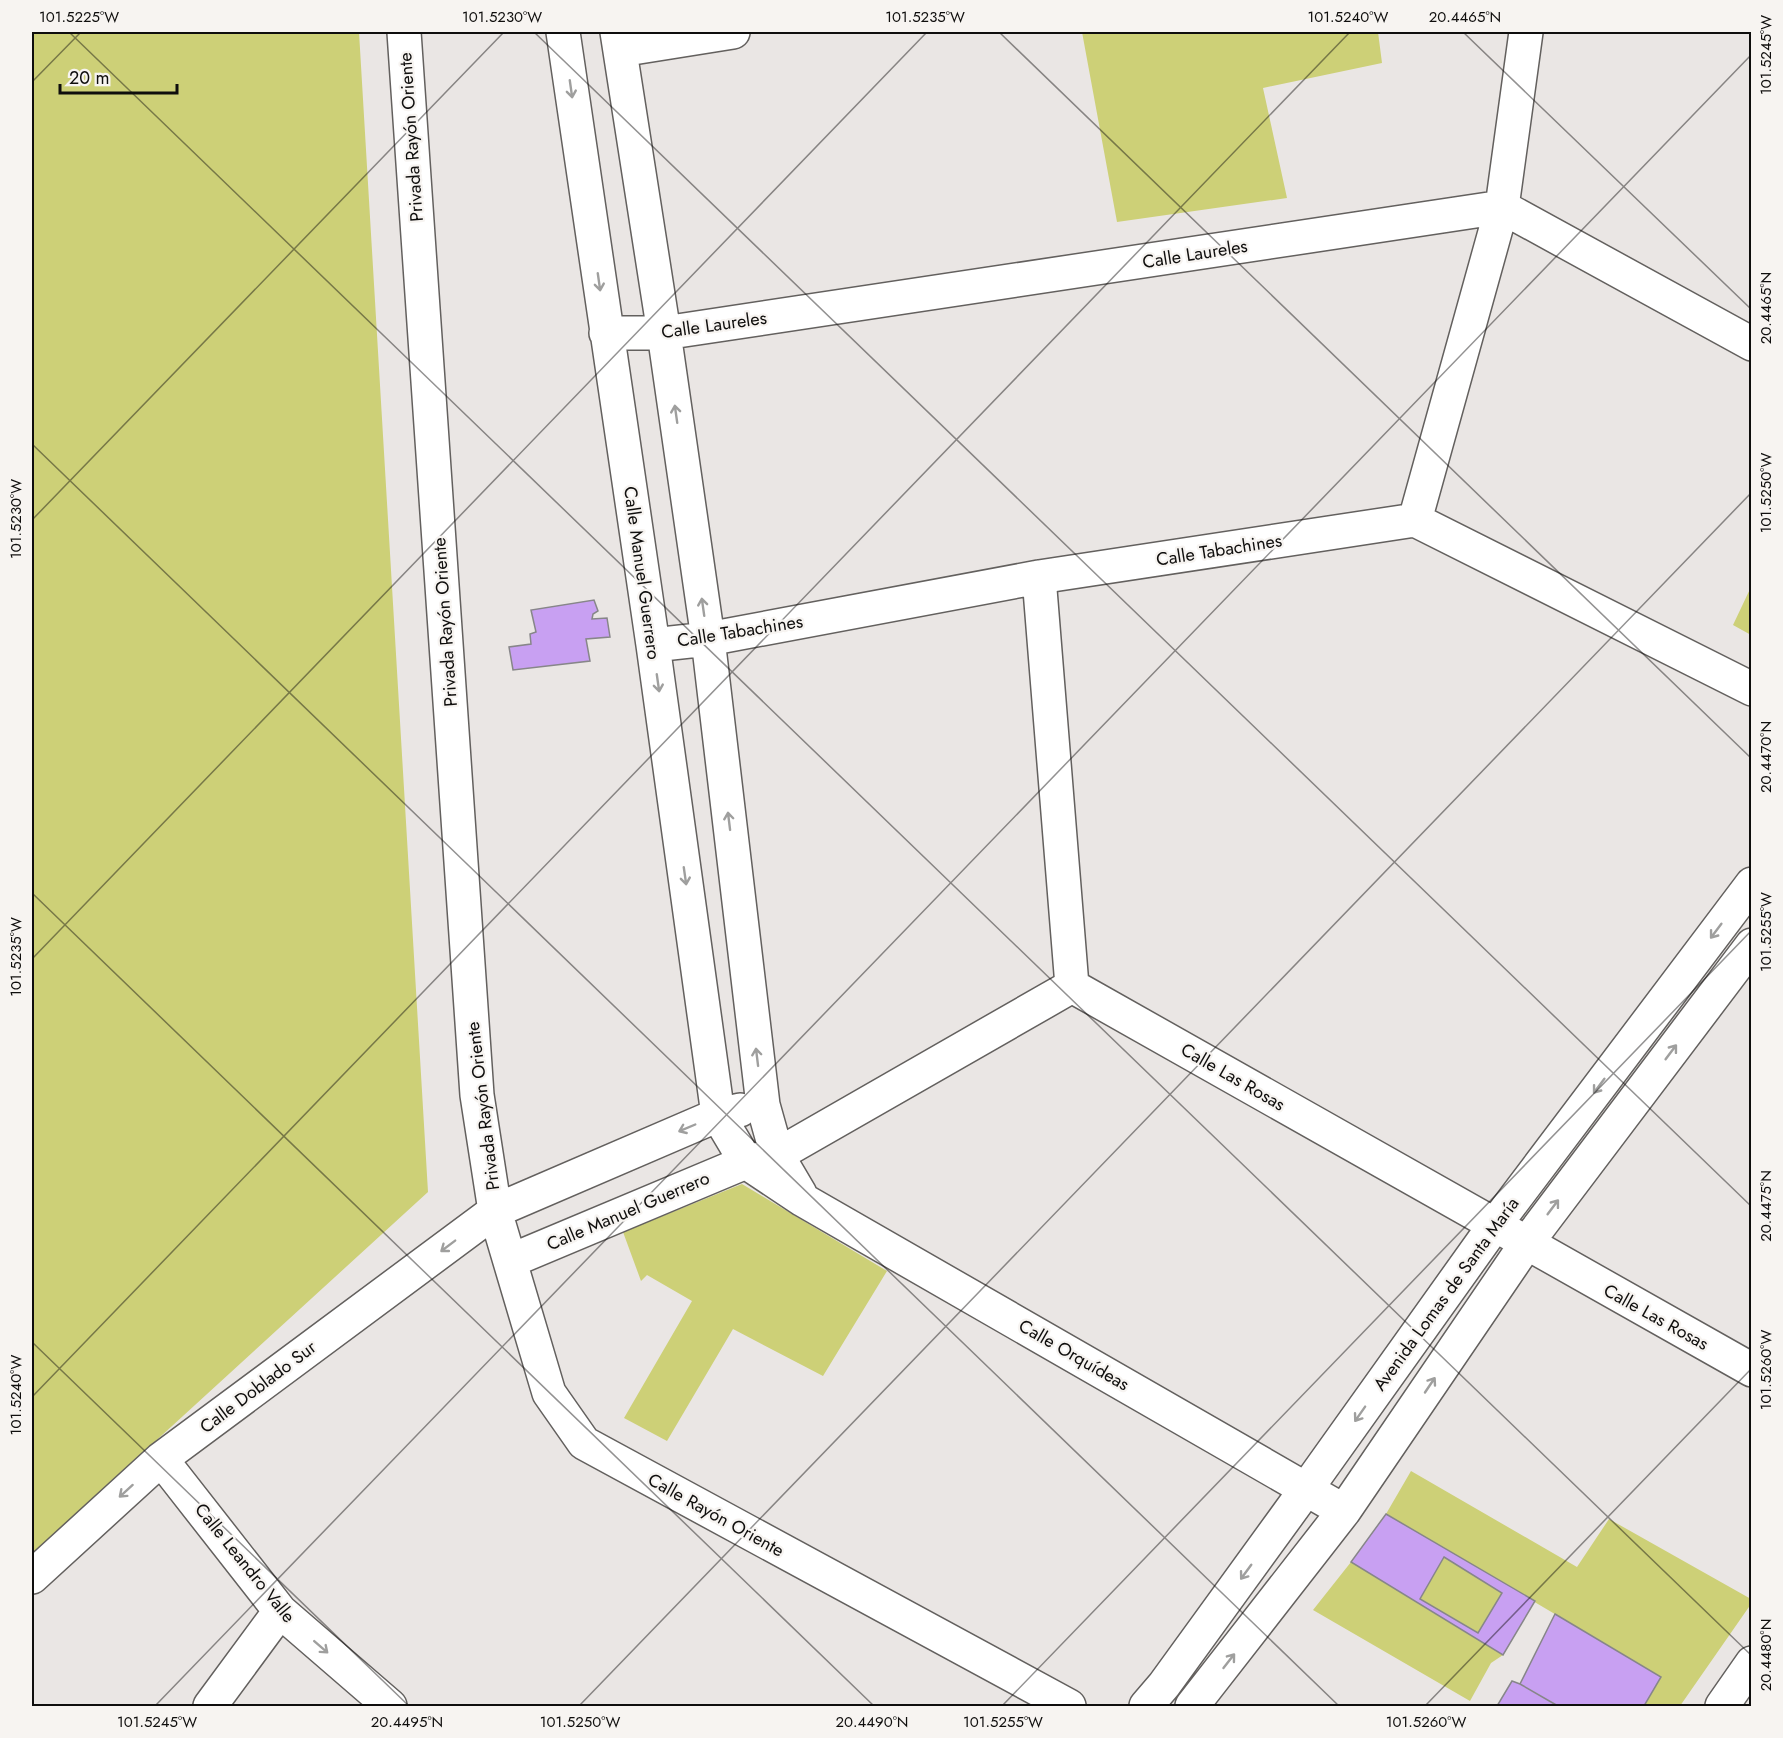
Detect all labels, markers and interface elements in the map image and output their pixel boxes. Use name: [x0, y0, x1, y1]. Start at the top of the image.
text: 101.5225°W: [39, 6, 119, 28]
text: 101.5230°W: [462, 6, 542, 28]
text: 101.5235°W: [885, 6, 965, 28]
text: 101.5240°W: [1308, 6, 1389, 28]
text: 20.4465°N: [1429, 6, 1501, 28]
text: 101.5245°W: [1755, 15, 1777, 95]
street label: Privada Rayón Oriente: [392, 51, 430, 223]
scale bar: [60, 57, 177, 95]
text: 20 m: [69, 65, 109, 91]
one-way arrow: [566, 79, 577, 99]
street label: Calle Laureles: [1141, 233, 1249, 275]
one-way arrow: [593, 272, 604, 292]
text: 20.4465°N: [1755, 272, 1777, 344]
street label: Calle Laureles: [660, 305, 768, 345]
one-way arrow: [670, 404, 681, 424]
text: 101.5250°W: [1755, 453, 1777, 533]
text: 101.5230°W: [5, 479, 27, 559]
street label: Calle Manuel Guerrero: [617, 485, 667, 661]
street label: Calle Tabachines: [1154, 527, 1284, 573]
street label: Privada Rayón Oriente: [426, 536, 464, 708]
one-way arrow: [698, 597, 709, 617]
street label: Calle Tabachines: [675, 608, 805, 654]
one-way arrow: [653, 673, 664, 693]
text: 20.4470°N: [1755, 721, 1777, 793]
one-way arrow: [724, 812, 735, 832]
one-way arrow: [679, 866, 690, 886]
text: 101.5255°W: [1755, 892, 1777, 972]
text: 101.5235°W: [5, 917, 27, 997]
one-way arrow: [1710, 922, 1723, 938]
street label: Privada Rayón Oriente: [460, 1020, 506, 1192]
street label: Calle Las Rosas: [1176, 1037, 1290, 1117]
one-way arrow: [1664, 1044, 1677, 1060]
one-way arrow: [751, 1047, 762, 1067]
one-way arrow: [1593, 1078, 1605, 1094]
one-way arrow: [679, 1123, 697, 1135]
street label: Calle Manuel Guerrero: [543, 1165, 714, 1257]
text: 20.4475°N: [1755, 1170, 1777, 1242]
street label: Avenida Lomas de Santa María: [1367, 1192, 1525, 1396]
one-way arrow: [1547, 1200, 1560, 1216]
one-way arrow: [441, 1240, 457, 1252]
street label: Calle Las Rosas: [1599, 1277, 1713, 1357]
street label: Calle Orquídeas: [1014, 1313, 1134, 1397]
text: 101.5260°W: [1755, 1330, 1777, 1410]
street label: Calle Doblado Sur: [194, 1334, 322, 1440]
text: 101.5240°W: [5, 1354, 27, 1435]
one-way arrow: [1424, 1377, 1436, 1393]
one-way arrow: [1354, 1405, 1366, 1421]
street label: Calle Rayón Oriente: [643, 1467, 789, 1563]
one-way arrow: [119, 1484, 134, 1498]
street label: Calle Leandro Valle: [189, 1498, 301, 1628]
one-way arrow: [1240, 1563, 1252, 1579]
text: 20.4480°N: [1755, 1619, 1777, 1691]
one-way arrow: [313, 1640, 328, 1654]
one-way arrow: [1222, 1653, 1235, 1669]
text: 101.5245°W: [117, 1711, 197, 1733]
text: 20.4495°N: [371, 1711, 443, 1733]
text: 101.5250°W: [540, 1711, 620, 1733]
text: 20.4490°N: [836, 1711, 908, 1733]
text: 101.5255°W: [963, 1711, 1043, 1733]
text: 101.5260°W: [1386, 1711, 1466, 1733]

